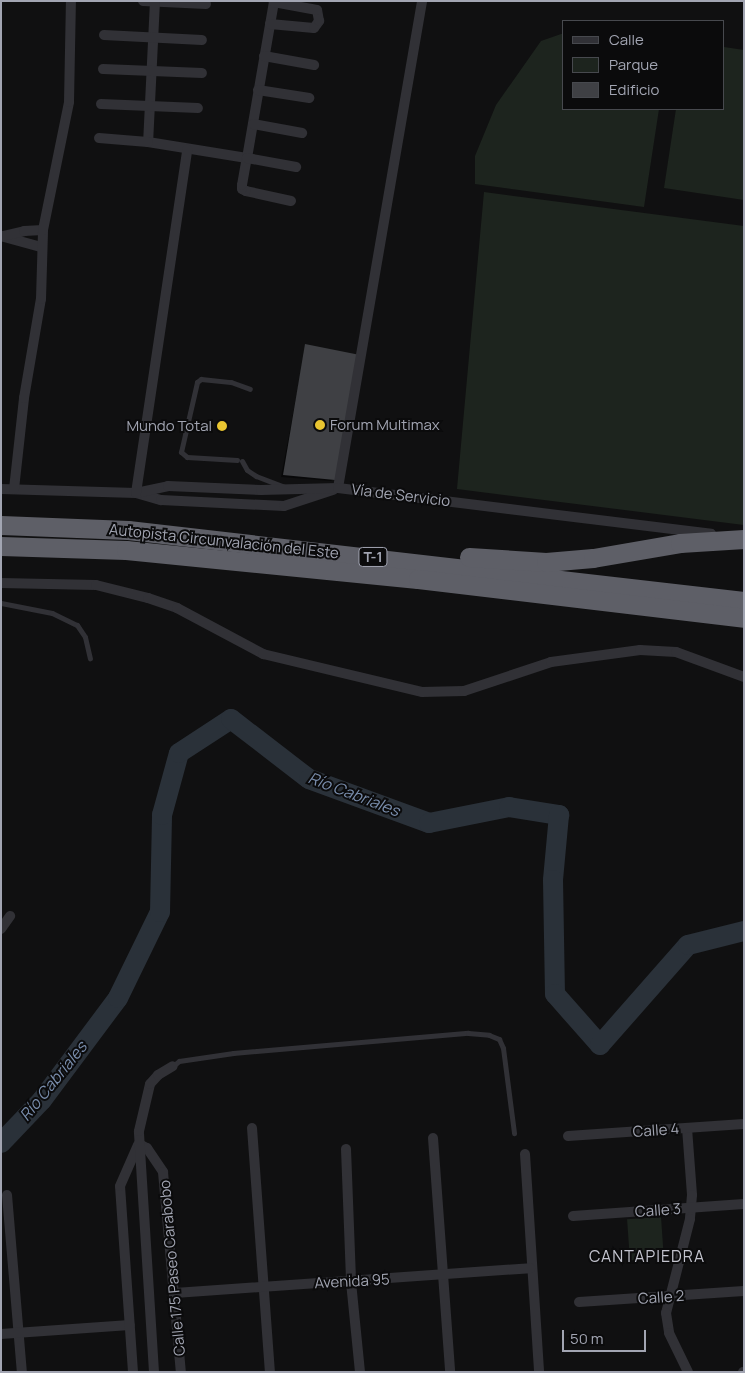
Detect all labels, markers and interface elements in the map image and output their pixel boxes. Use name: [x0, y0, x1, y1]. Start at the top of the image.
legend: [562, 20, 725, 110]
text: Calle: [609, 29, 644, 50]
text: Parque: [609, 54, 658, 75]
text: Edificio: [609, 79, 659, 100]
place label: Forum Multimax: [330, 416, 440, 434]
place label: Mundo Total: [126, 417, 212, 435]
marker: Forum Multimax: [314, 419, 326, 431]
marker: Mundo Total: [216, 420, 228, 432]
street label: Vía de Servicio: [351, 480, 451, 510]
street label: Autopista Circunvalación del Este: [108, 520, 340, 562]
road number: T-1: [358, 546, 388, 568]
water label: Río Cabriales: [306, 768, 402, 820]
water label: Río Cabriales: [15, 1038, 91, 1124]
street label: Calle 4: [632, 1119, 680, 1141]
street label: Calle 175 Paseo Carabobo: [155, 1179, 189, 1357]
street label: Calle 3: [634, 1199, 682, 1221]
district label: CANTAPIEDRA: [588, 1246, 706, 1266]
street label: Avenida 95: [314, 1270, 390, 1292]
street label: Calle 2: [637, 1286, 685, 1308]
scale bar: [565, 1320, 649, 1352]
text: 50 m: [570, 1328, 604, 1349]

